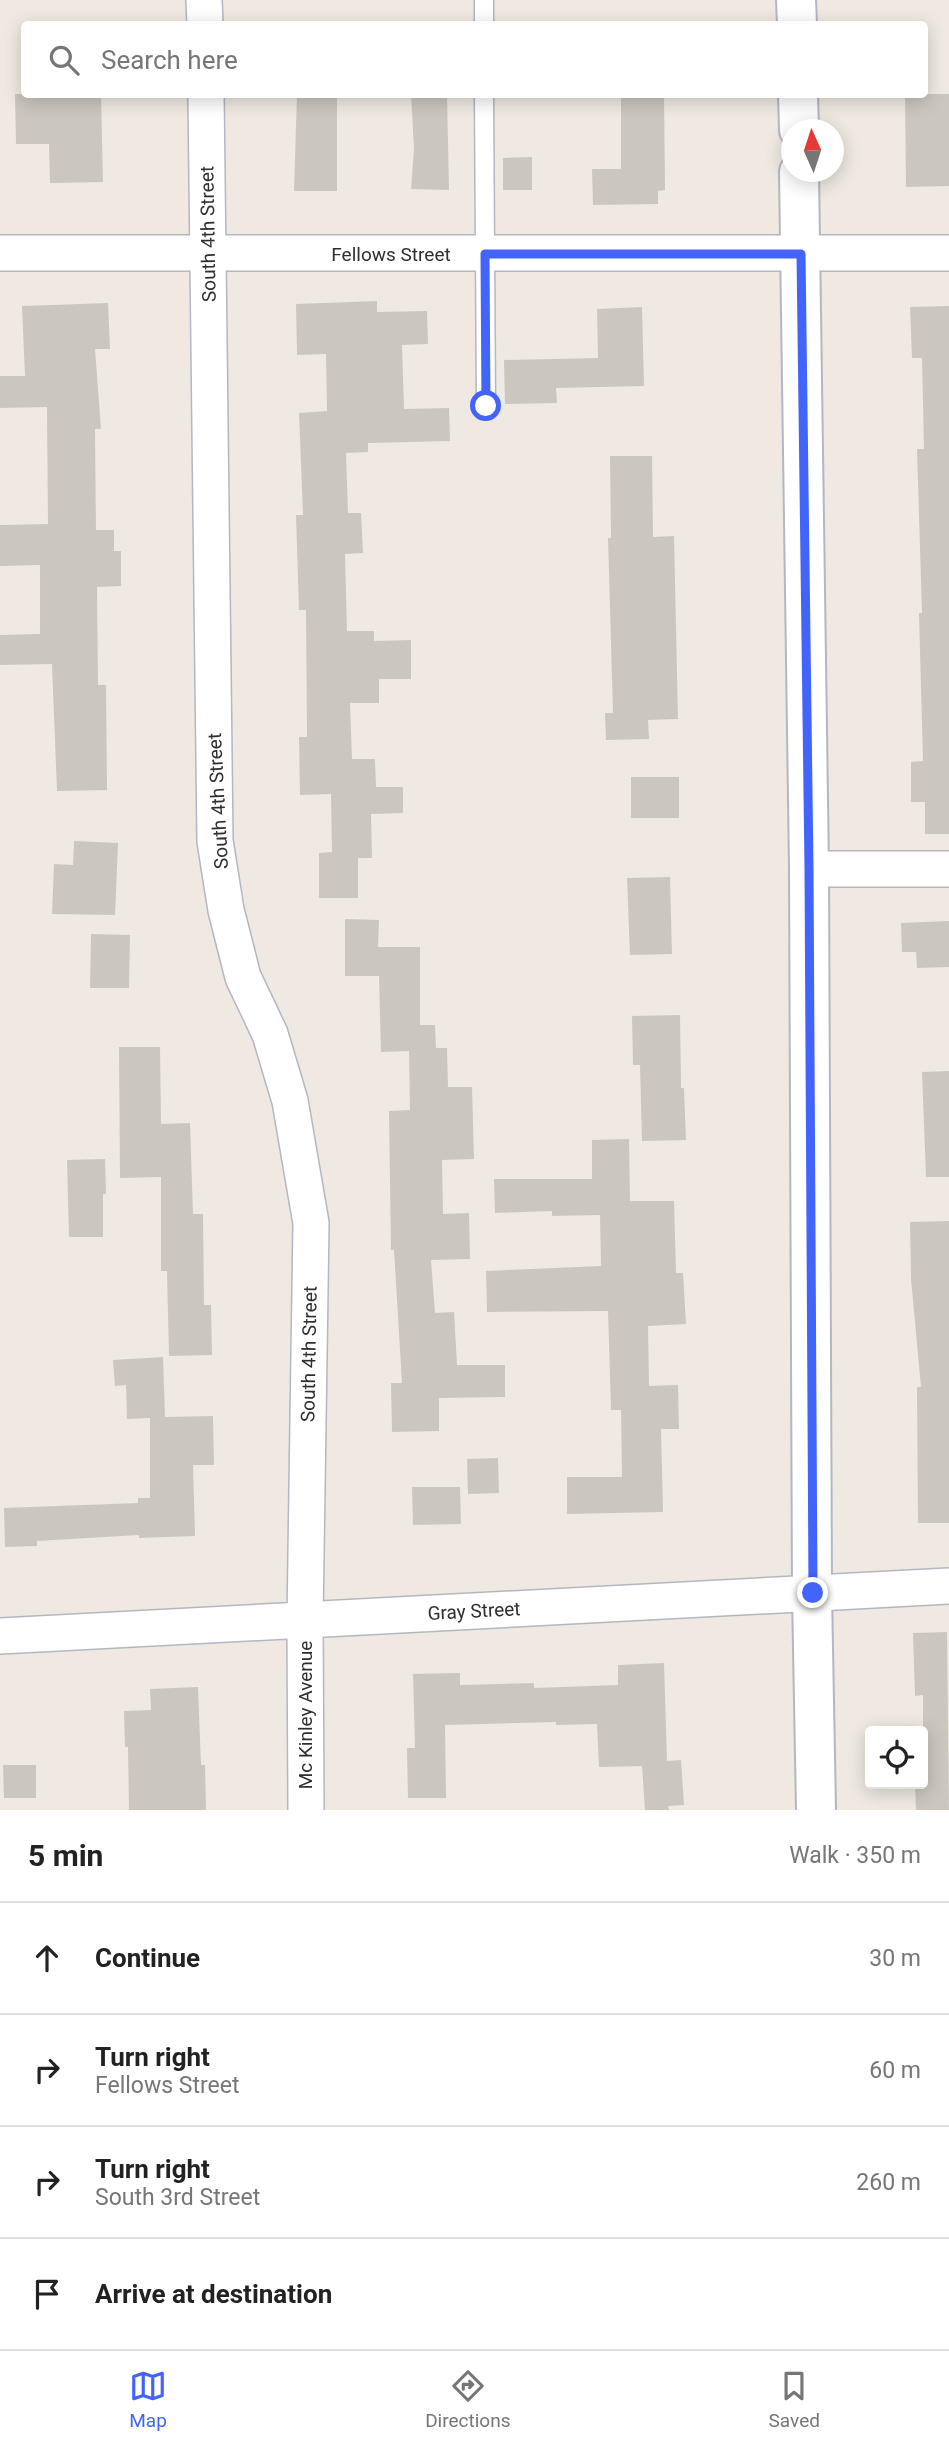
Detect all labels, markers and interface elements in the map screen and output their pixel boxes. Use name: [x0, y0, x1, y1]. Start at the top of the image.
search box: [21, 21, 928, 98]
icon: search: [45, 41, 83, 79]
text: Search here: [101, 45, 238, 75]
north arrow: [781, 119, 844, 182]
street label: South 4th Street: [195, 166, 221, 302]
street label: Fellows Street: [331, 243, 451, 266]
route start: [470, 390, 501, 421]
street label: South 4th Street: [203, 732, 233, 870]
street label: South 4th Street: [296, 1286, 322, 1422]
route end: [797, 1577, 828, 1608]
street label: Gray Street: [427, 1597, 521, 1625]
street label: Mc Kinley Avenue: [294, 1641, 317, 1789]
map controls: [865, 1726, 928, 1789]
button: locate: [865, 1726, 928, 1789]
text: 5 min: [28, 1838, 103, 1873]
text: Walk · 350 m: [789, 1842, 921, 1869]
icon: ahead: [28, 1939, 66, 1977]
text: Continue: [95, 1943, 200, 1973]
text: 30 m: [869, 1945, 921, 1972]
text: Turn right: [95, 2042, 210, 2072]
icon: right: [28, 2051, 66, 2089]
text: 60 m: [869, 2057, 921, 2084]
text: Fellows Street: [95, 2072, 240, 2099]
text: Turn right: [95, 2154, 210, 2184]
icon: right: [28, 2163, 66, 2201]
text: 260 m: [856, 2169, 921, 2196]
text: South 3rd Street: [95, 2184, 260, 2211]
icon: arrive: [28, 2275, 66, 2313]
text: Arrive at destination: [95, 2279, 332, 2309]
tab: Map: [129, 2367, 167, 2432]
tab: Directions: [425, 2367, 510, 2432]
tab: Saved: [769, 2367, 820, 2432]

